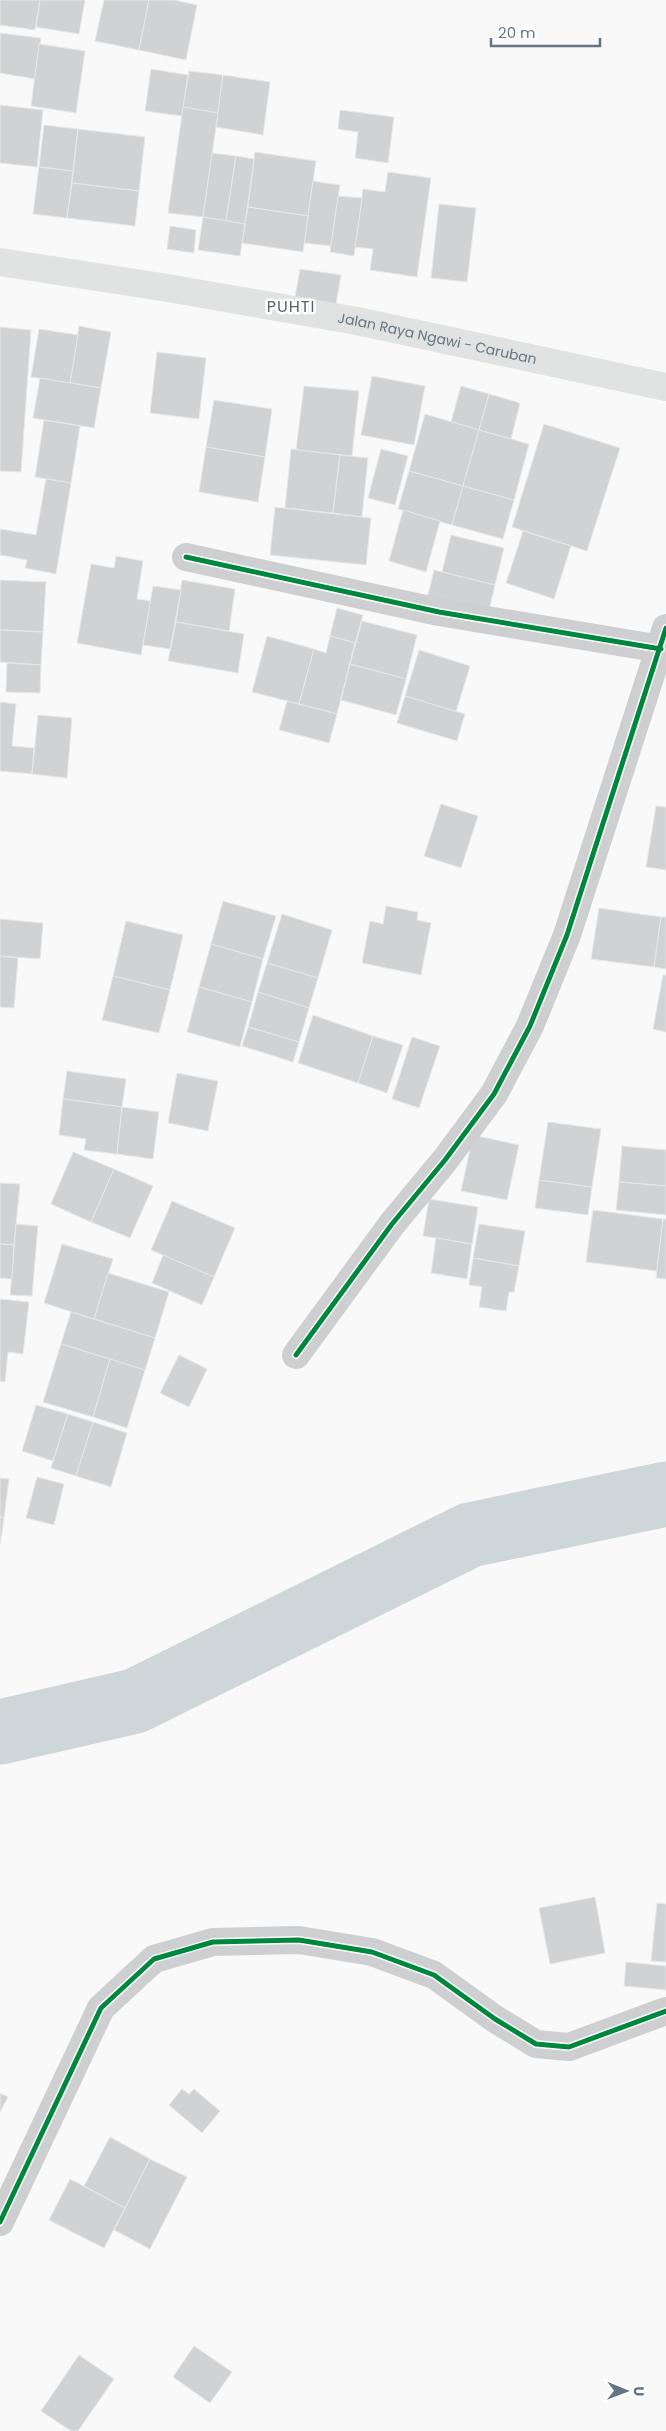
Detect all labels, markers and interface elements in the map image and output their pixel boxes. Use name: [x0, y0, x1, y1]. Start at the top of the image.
scale bar: [491, 15, 600, 47]
text: 20 m: [498, 22, 536, 43]
district label: PUHTI: [267, 295, 315, 318]
street label: Jalan Raya Ngawi - Caruban: [336, 308, 539, 369]
north arrow: [601, 2366, 651, 2416]
text: U: [629, 2386, 649, 2396]

